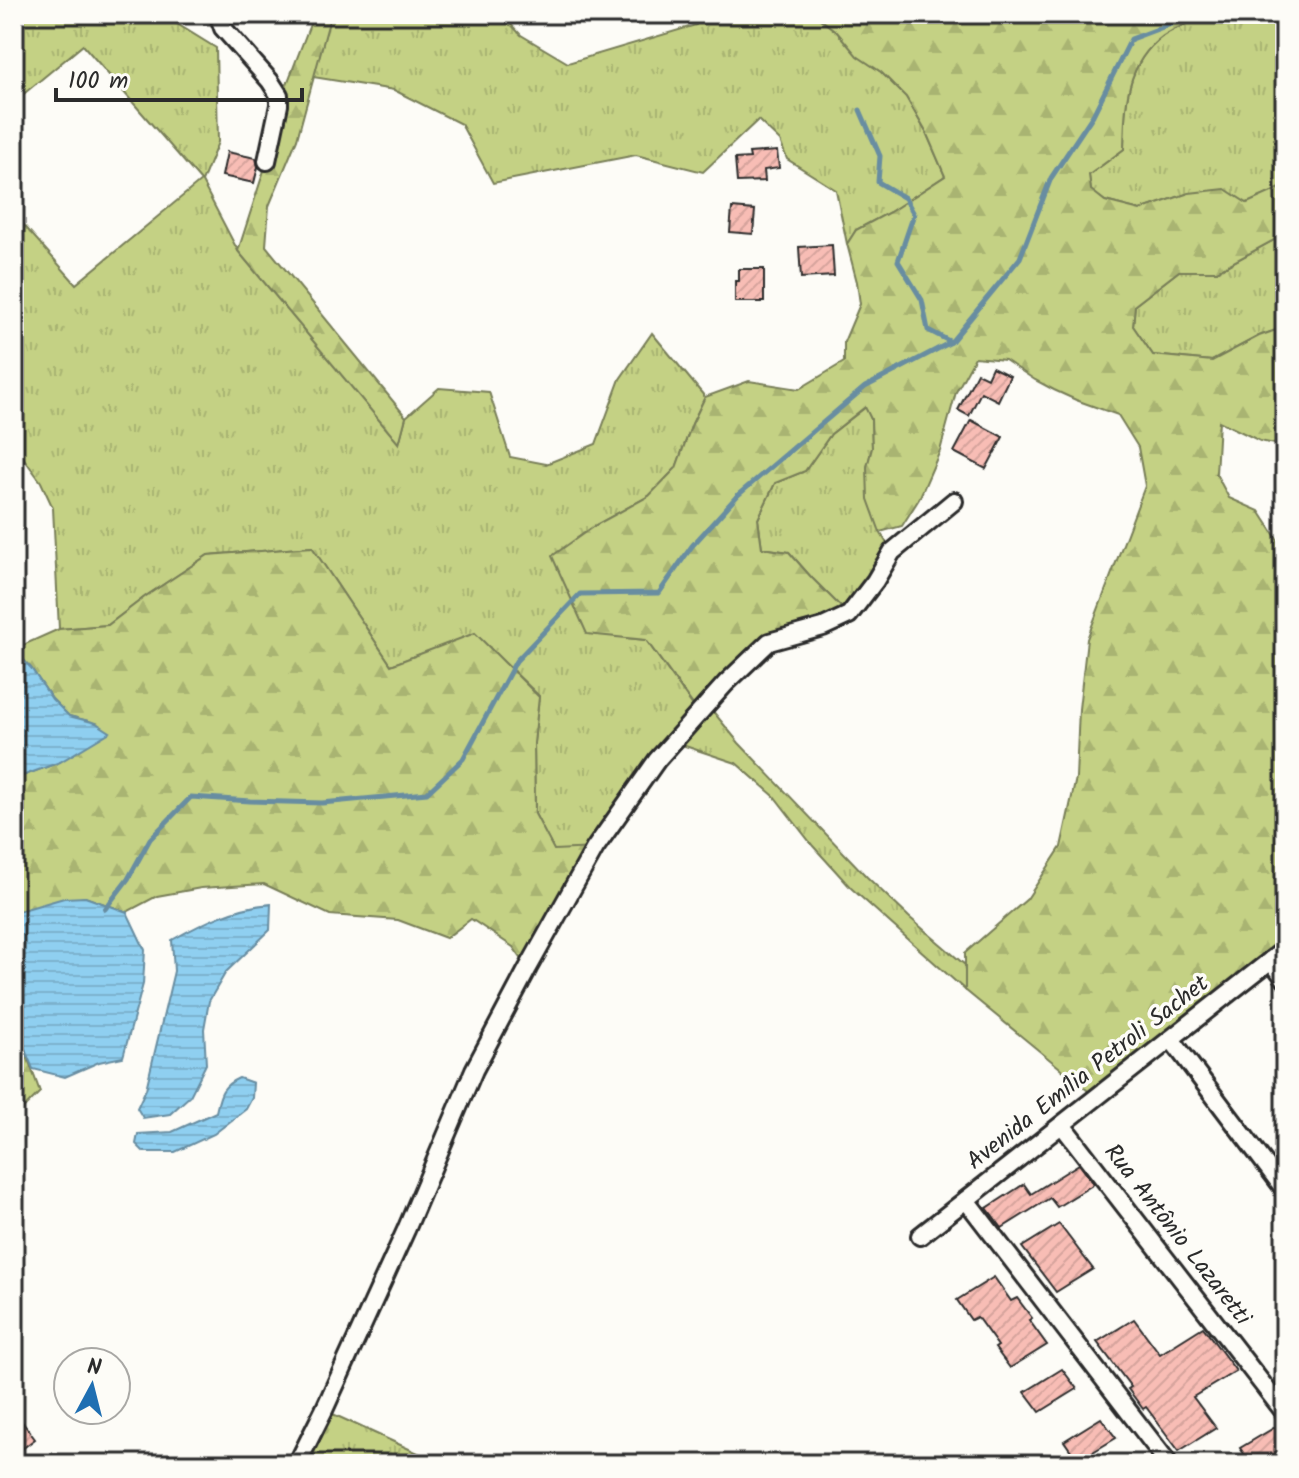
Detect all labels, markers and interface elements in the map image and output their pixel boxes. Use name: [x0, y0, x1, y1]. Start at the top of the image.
scale bar: [56, 52, 302, 102]
text: 100 m: [68, 62, 128, 101]
street label: Avenida Emília Petroli Sachet: [958, 965, 1218, 1180]
street label: Rua Antônio Lazaretti: [1093, 1135, 1262, 1336]
north arrow: [52, 1346, 132, 1426]
text: N: [85, 1350, 103, 1387]

